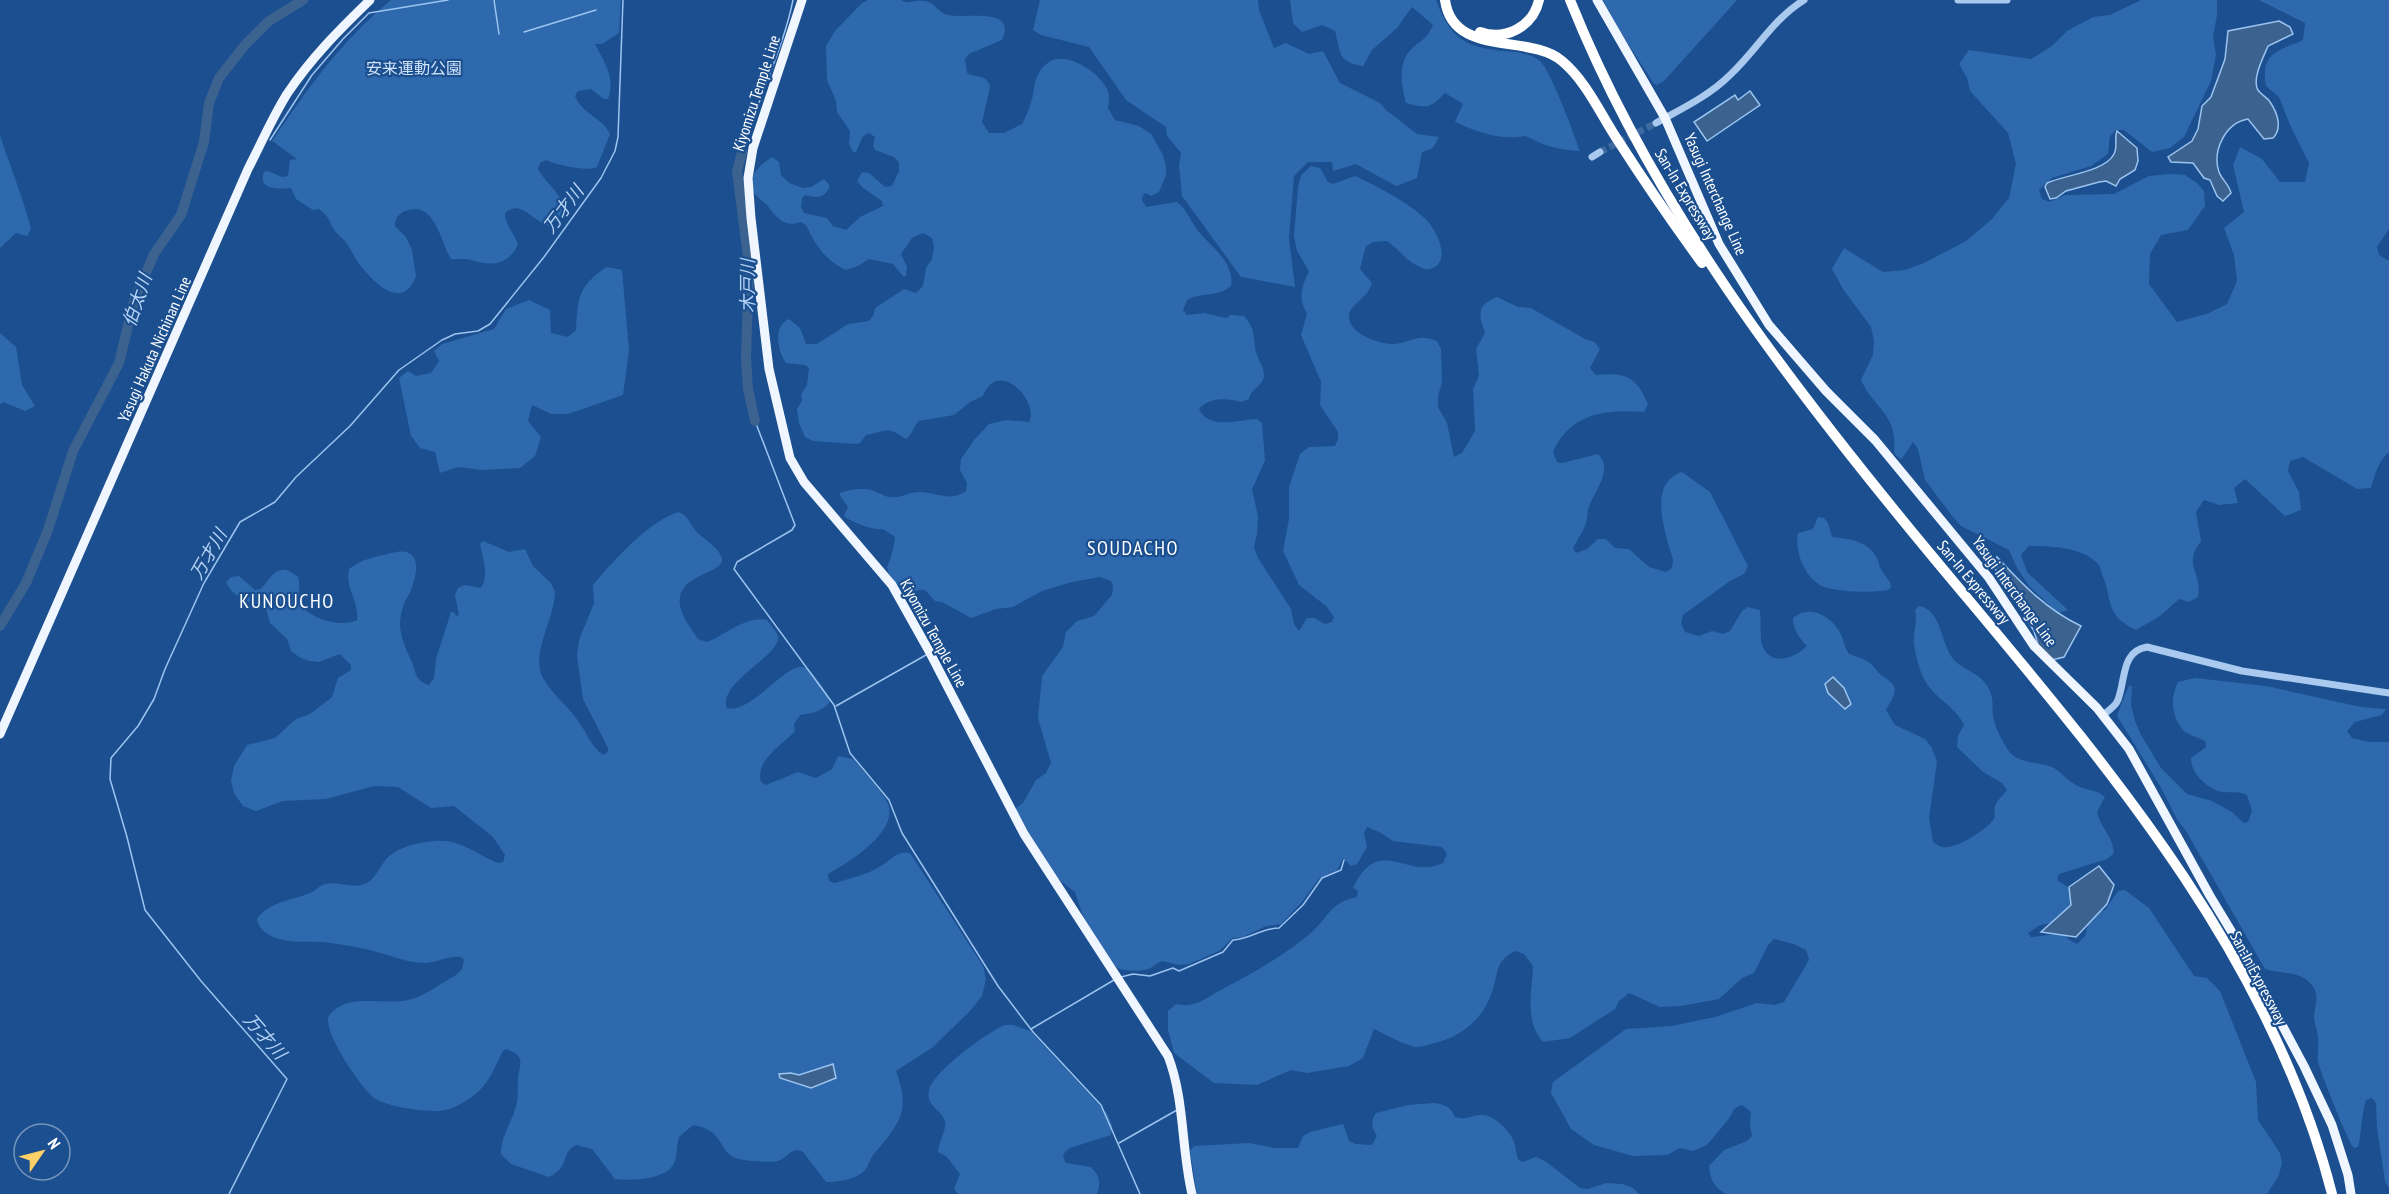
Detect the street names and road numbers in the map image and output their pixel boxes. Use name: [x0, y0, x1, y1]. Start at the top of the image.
street label: Kiyomizu Temple Line: [728, 32, 784, 154]
street label: Yasugi Interchange Line: [1680, 130, 1752, 258]
street label: San-In Expressway: [1651, 145, 1721, 243]
street label: Yasugi Hakuta Nichinan Line: [113, 273, 195, 425]
street label: Yasugi Interchange Line: [1968, 532, 2062, 650]
street label: San-In Expressway: [1933, 536, 2015, 628]
street label: Kiyomizu Temple Line: [896, 575, 972, 691]
street label: San-In Expressway: [2226, 928, 2292, 1028]

